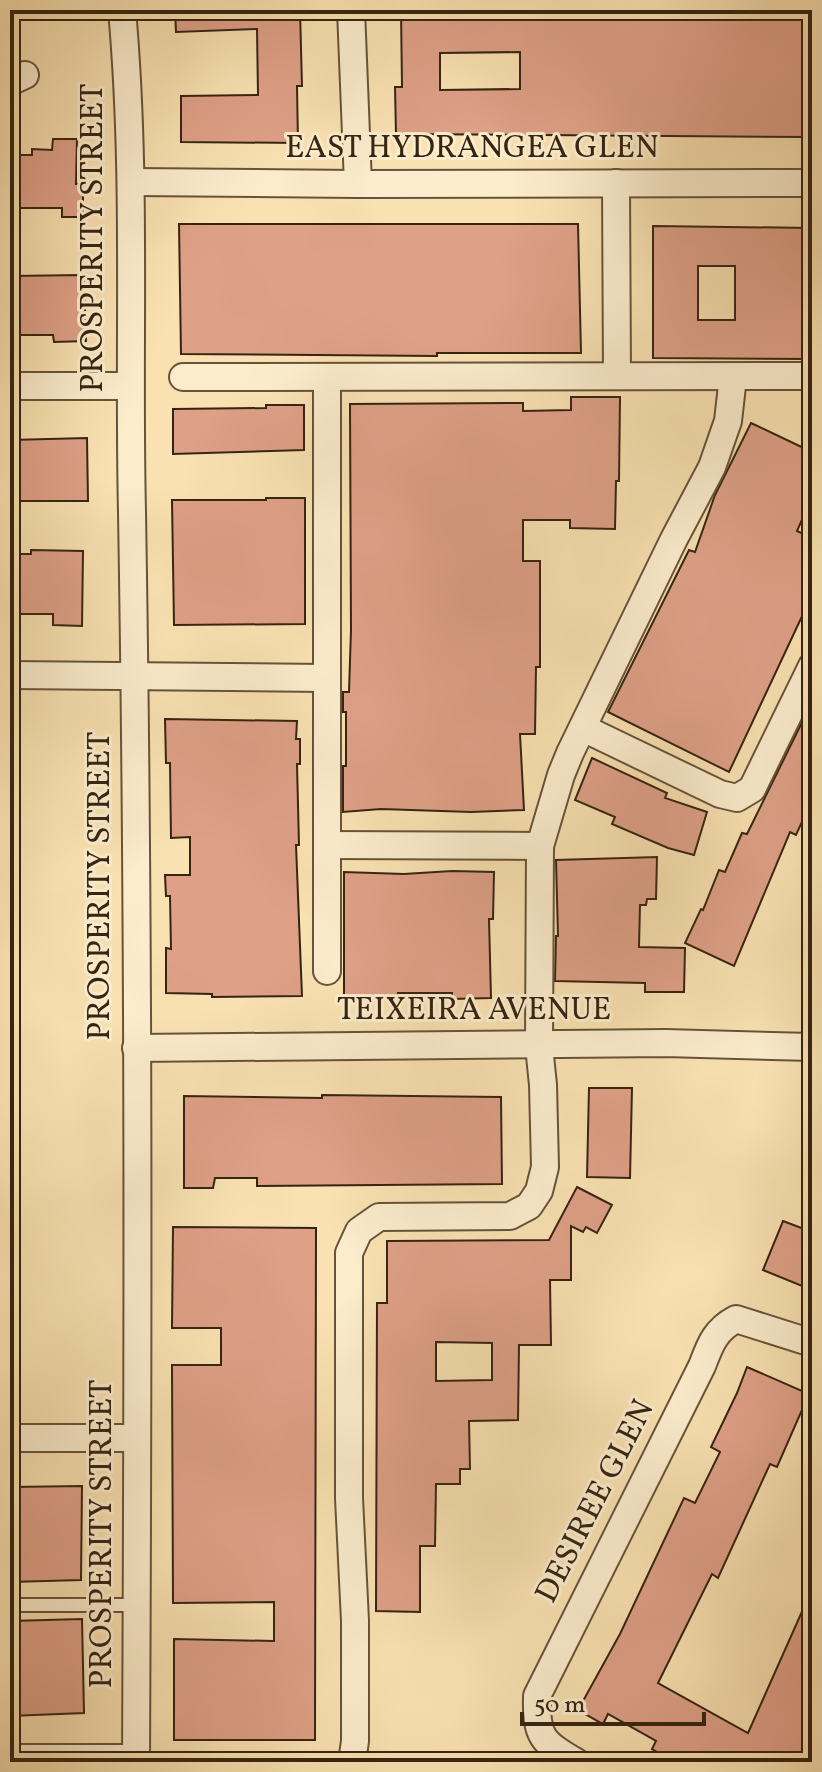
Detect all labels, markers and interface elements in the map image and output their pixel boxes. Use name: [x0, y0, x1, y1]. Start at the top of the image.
street label: PROSPERITY STREET: [72, 84, 116, 392]
street label: EAST HYDRANGEA GLEN: [285, 127, 659, 171]
street label: PROSPERITY STREET: [79, 732, 123, 1040]
street label: TEIXEIRA AVENUE: [337, 989, 611, 1033]
street label: PROSPERITY STREET: [81, 1380, 125, 1688]
street label: DESIREE GLEN: [526, 1393, 666, 1611]
scale bar: [522, 1676, 704, 1726]
text: 50 m: [534, 1689, 586, 1723]

